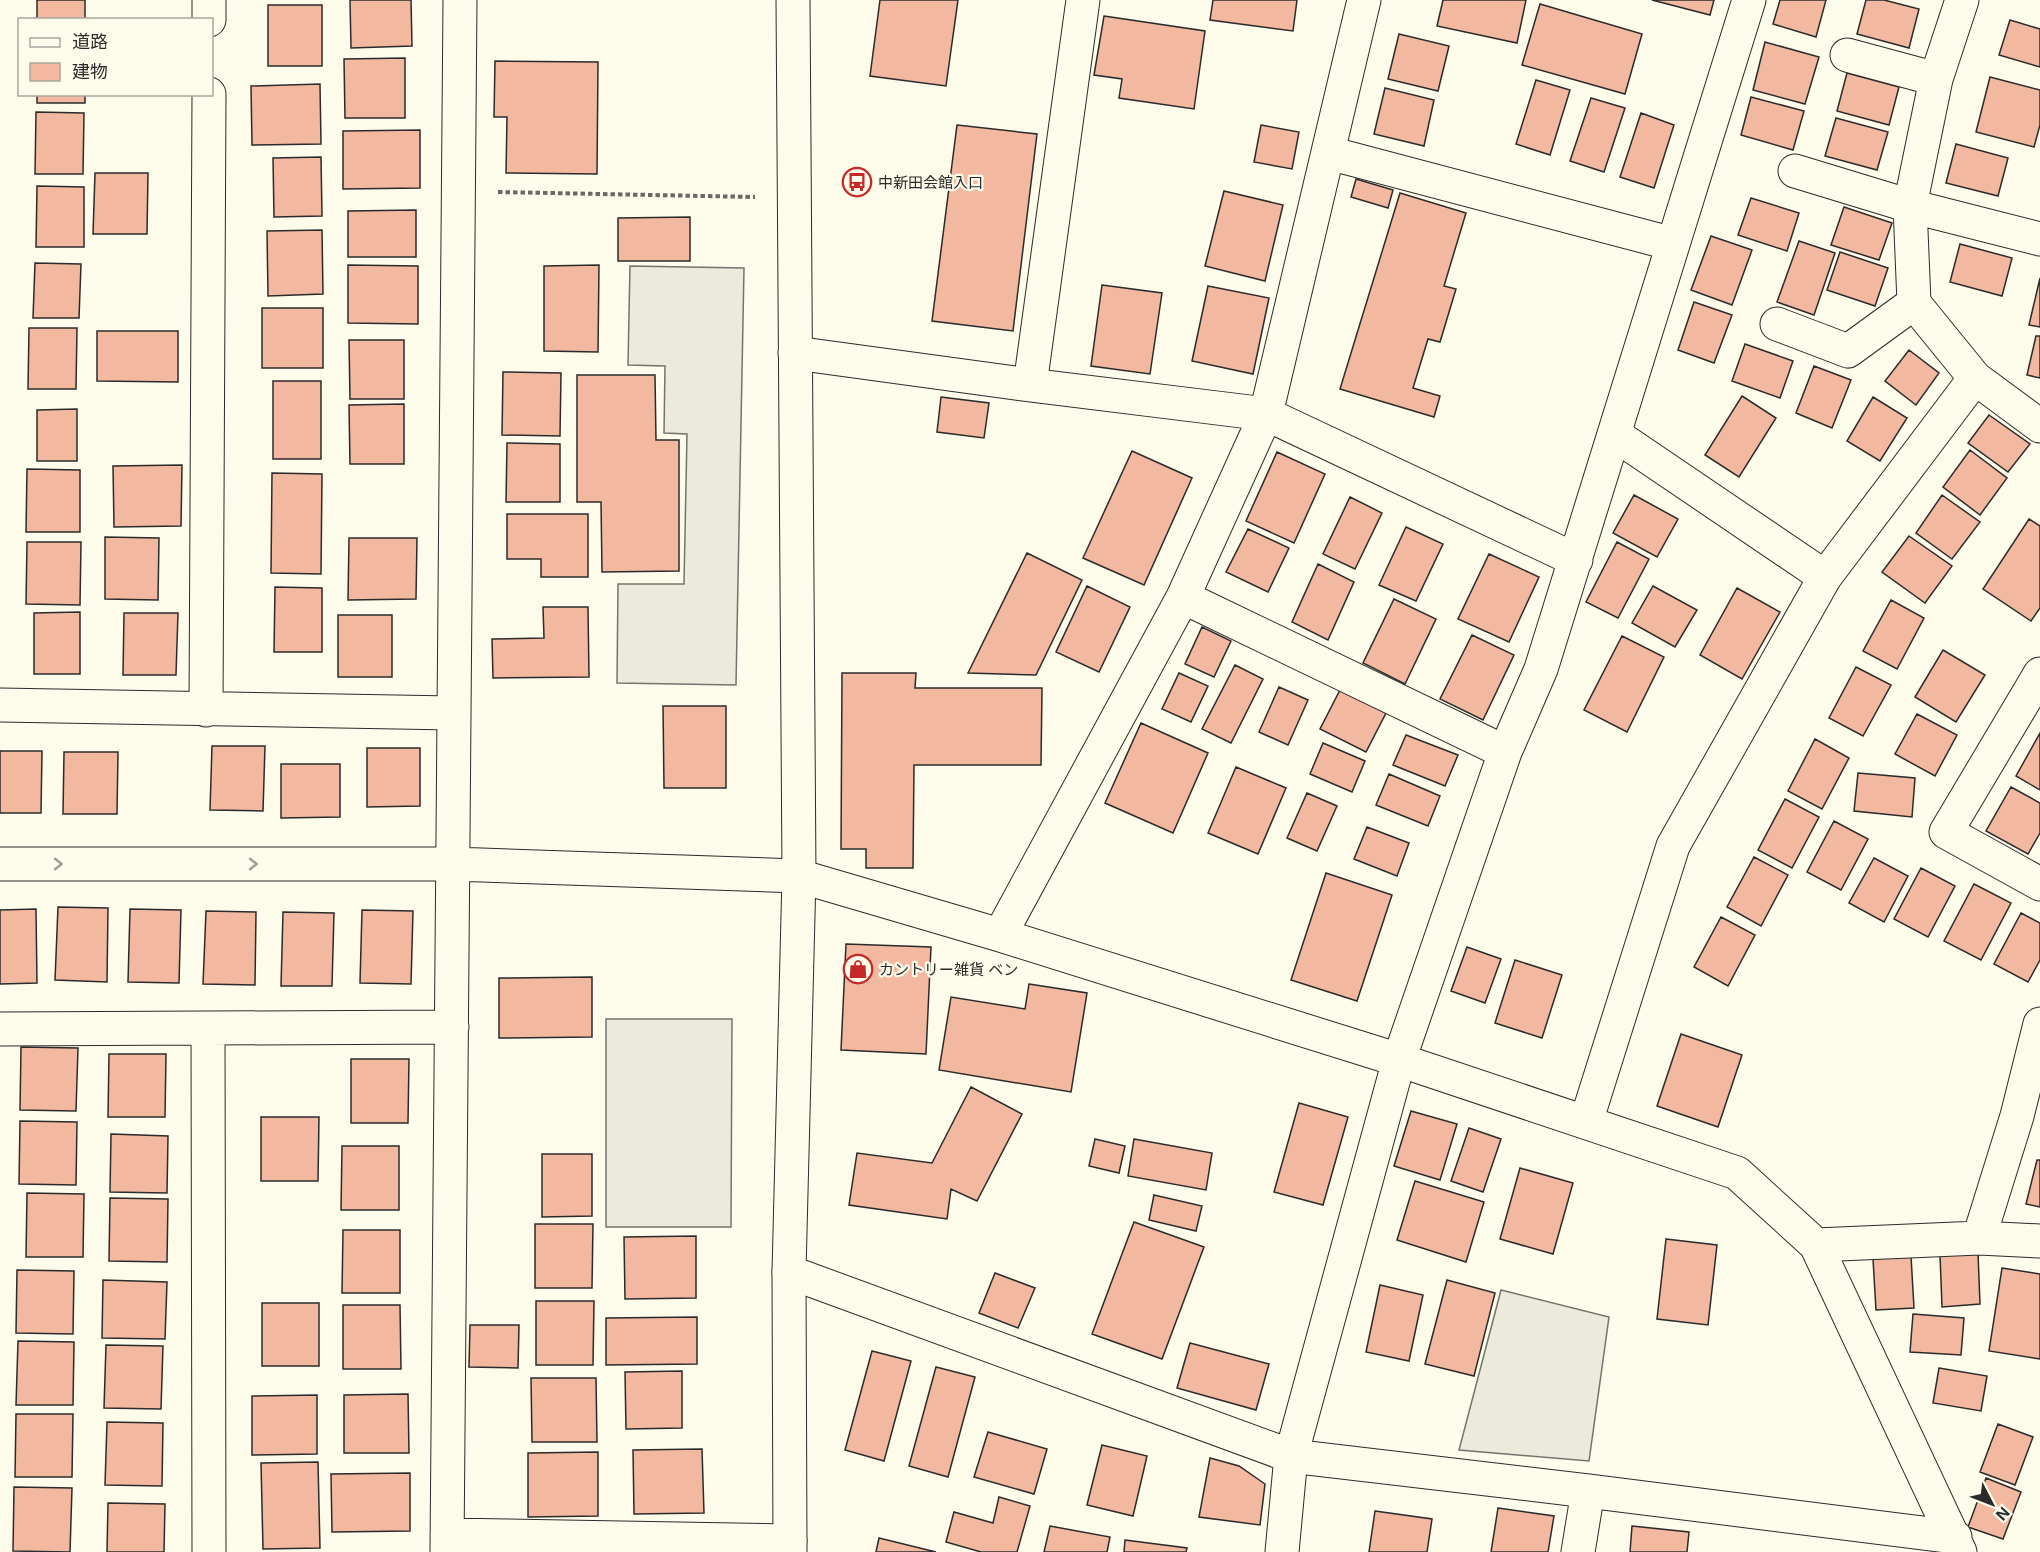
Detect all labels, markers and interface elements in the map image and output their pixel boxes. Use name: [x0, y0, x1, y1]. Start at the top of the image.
legend: [18, 18, 213, 96]
text: 道路: [72, 32, 108, 52]
text: 建物: [72, 62, 108, 82]
bus stop icon: 中新田会館入口: [841, 166, 873, 198]
place label: 中新田会館入口: [878, 174, 983, 191]
one-way arrow: [54, 858, 63, 870]
one-way arrow: [249, 858, 258, 870]
shop icon: カントリー雑貨 ベン: [842, 953, 874, 985]
place label: カントリー雑貨 ベン: [879, 961, 1018, 978]
north arrow: [1962, 1474, 2022, 1534]
text: N: [1993, 1504, 2013, 1524]

